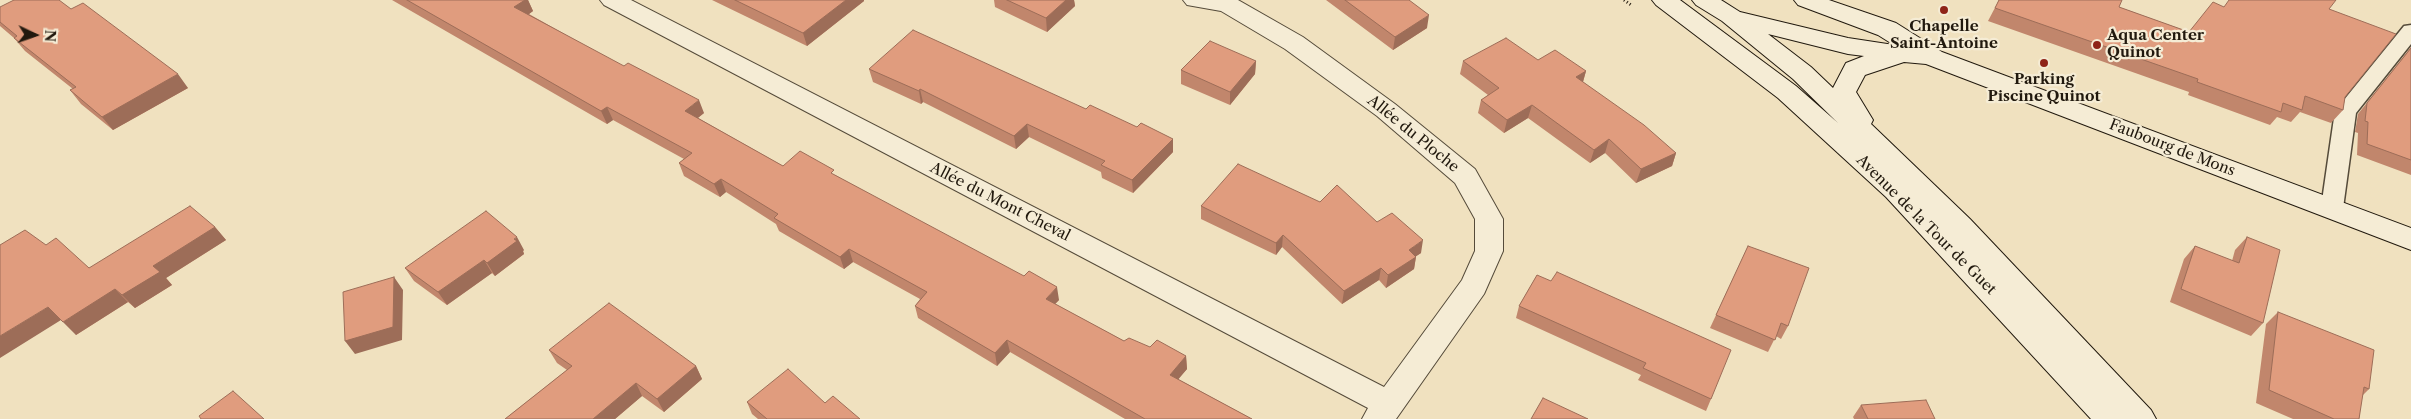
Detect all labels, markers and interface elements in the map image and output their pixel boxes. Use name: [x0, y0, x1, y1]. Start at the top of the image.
marker: Chapelle Saint-Antoine: [1938, 4, 1950, 16]
north arrow: [10, 10, 60, 60]
place label: Chapelle Saint-Antoine: [1890, 18, 1998, 53]
place label: Aqua Center Quinot: [2107, 27, 2204, 62]
text: N: [41, 29, 59, 42]
marker: Aqua Center Quinot: [2091, 39, 2103, 51]
marker: Parking Piscine Quinot: [2038, 57, 2050, 69]
place label: Parking Piscine Quinot: [1987, 71, 2101, 106]
street label: Allée du Ploche: [1364, 92, 1462, 176]
street label: Faubourg de Mons: [2106, 116, 2238, 180]
street label: Avenue de la Tour de Guet: [1852, 151, 2000, 299]
street label: Allée du Mont Cheval: [927, 159, 1073, 245]

